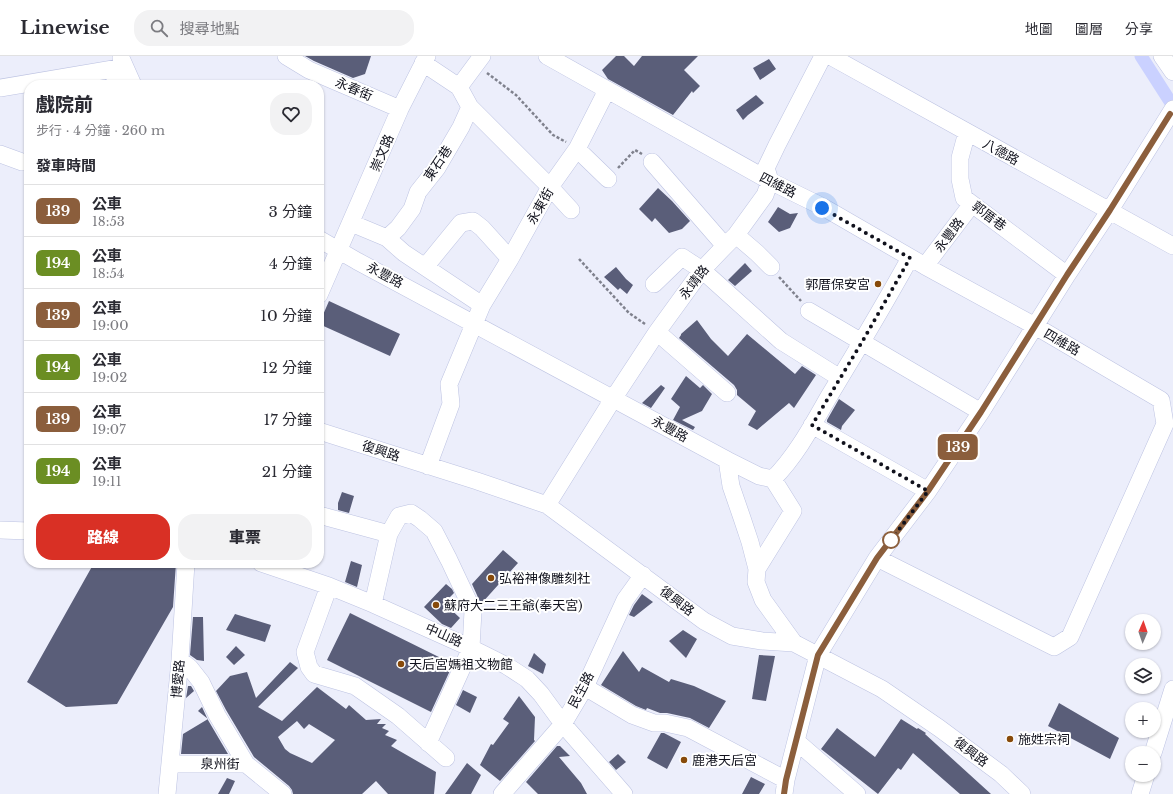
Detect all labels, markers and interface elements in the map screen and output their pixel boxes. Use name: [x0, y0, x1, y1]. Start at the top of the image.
search box: [134, 10, 414, 46]
text: Linewise: [20, 16, 110, 39]
icon: search: [148, 17, 170, 39]
text: 搜尋地點: [180, 19, 240, 38]
text: 地圖: [1025, 20, 1053, 38]
text: 圖層: [1075, 20, 1103, 38]
text: 分享: [1125, 20, 1153, 38]
street label: 永春街: [333, 74, 375, 104]
text: 戲院前: [36, 93, 93, 116]
button: heart: [270, 93, 312, 135]
text: 步行 · 4 分鐘 · 260 m: [36, 122, 165, 139]
street label: 崇文路: [367, 132, 397, 174]
street label: 八德路: [980, 135, 1022, 169]
street label: 東石巷: [420, 142, 456, 184]
text: 發車時間: [36, 156, 96, 175]
street label: 四維路: [757, 169, 799, 201]
street label: 永東街: [523, 185, 557, 227]
text: 公車: [92, 194, 122, 213]
street label: 郭厝巷: [968, 197, 1010, 235]
your location: [812, 198, 832, 218]
text: 139: [46, 202, 70, 220]
text: 3 分鐘: [268, 202, 312, 221]
text: 18:53: [92, 213, 125, 230]
street label: 永豐路: [930, 214, 968, 256]
text: 公車: [92, 246, 122, 265]
text: 194: [46, 254, 70, 272]
text: 4 分鐘: [269, 254, 312, 273]
street label: 永豐路: [364, 258, 406, 292]
street label: 永靖路: [675, 261, 713, 303]
text: 18:54: [92, 265, 124, 282]
place label: 郭厝保安宮: [805, 276, 870, 293]
marker: 郭厝保安宮: [873, 279, 883, 289]
text: 公車: [92, 298, 122, 317]
text: 139: [46, 306, 70, 324]
text: 10 分鐘: [260, 306, 312, 325]
text: 19:00: [92, 317, 128, 334]
street label: 四維路: [1041, 325, 1083, 359]
text: 公車: [92, 350, 122, 369]
text: 194: [46, 358, 70, 376]
text: 12 分鐘: [262, 358, 312, 377]
text: 19:02: [92, 369, 127, 386]
text: 公車: [92, 402, 122, 421]
text: 139: [46, 410, 70, 428]
text: 17 分鐘: [263, 410, 312, 429]
street label: 永豐路: [649, 412, 691, 446]
text: 19:07: [92, 421, 126, 438]
line badge: 139: [935, 434, 981, 460]
street label: 復興路: [360, 437, 402, 465]
text: 139: [946, 438, 970, 456]
text: 公車: [92, 454, 122, 473]
text: 194: [46, 462, 70, 480]
text: 21 分鐘: [262, 462, 312, 481]
text: 19:11: [92, 473, 121, 490]
button: 路線: [36, 514, 170, 560]
button: 車票: [178, 514, 312, 560]
unlabelled marker: [882, 531, 900, 549]
place label: 弘裕神像雕刻社: [499, 570, 590, 587]
marker: 弘裕神像雕刻社: [486, 573, 496, 583]
street label: 復興路: [656, 582, 698, 620]
place label: 蘇府大二三王爺(奉天宮): [444, 597, 583, 614]
marker: 蘇府大二三王爺(奉天宮): [431, 600, 441, 610]
north arrow: [1125, 614, 1161, 650]
map controls: [1125, 614, 1161, 782]
street label: 中山路: [423, 619, 465, 651]
place label: 天后宮媽祖文物館: [409, 656, 513, 673]
button: layers: [1125, 658, 1161, 694]
street label: 博愛路: [168, 659, 188, 699]
marker: 天后宮媽祖文物館: [396, 659, 406, 669]
street label: 民生路: [564, 669, 598, 711]
button: +: [1125, 702, 1161, 738]
place label: 施姓宗祠: [1018, 731, 1070, 748]
street label: 復興路: [950, 733, 992, 771]
marker: 施姓宗祠: [1005, 734, 1015, 744]
button: −: [1125, 746, 1161, 782]
place label: 鹿港天后宮: [692, 752, 757, 769]
street label: 泉州街: [200, 755, 240, 773]
marker: 鹿港天后宮: [679, 755, 689, 765]

